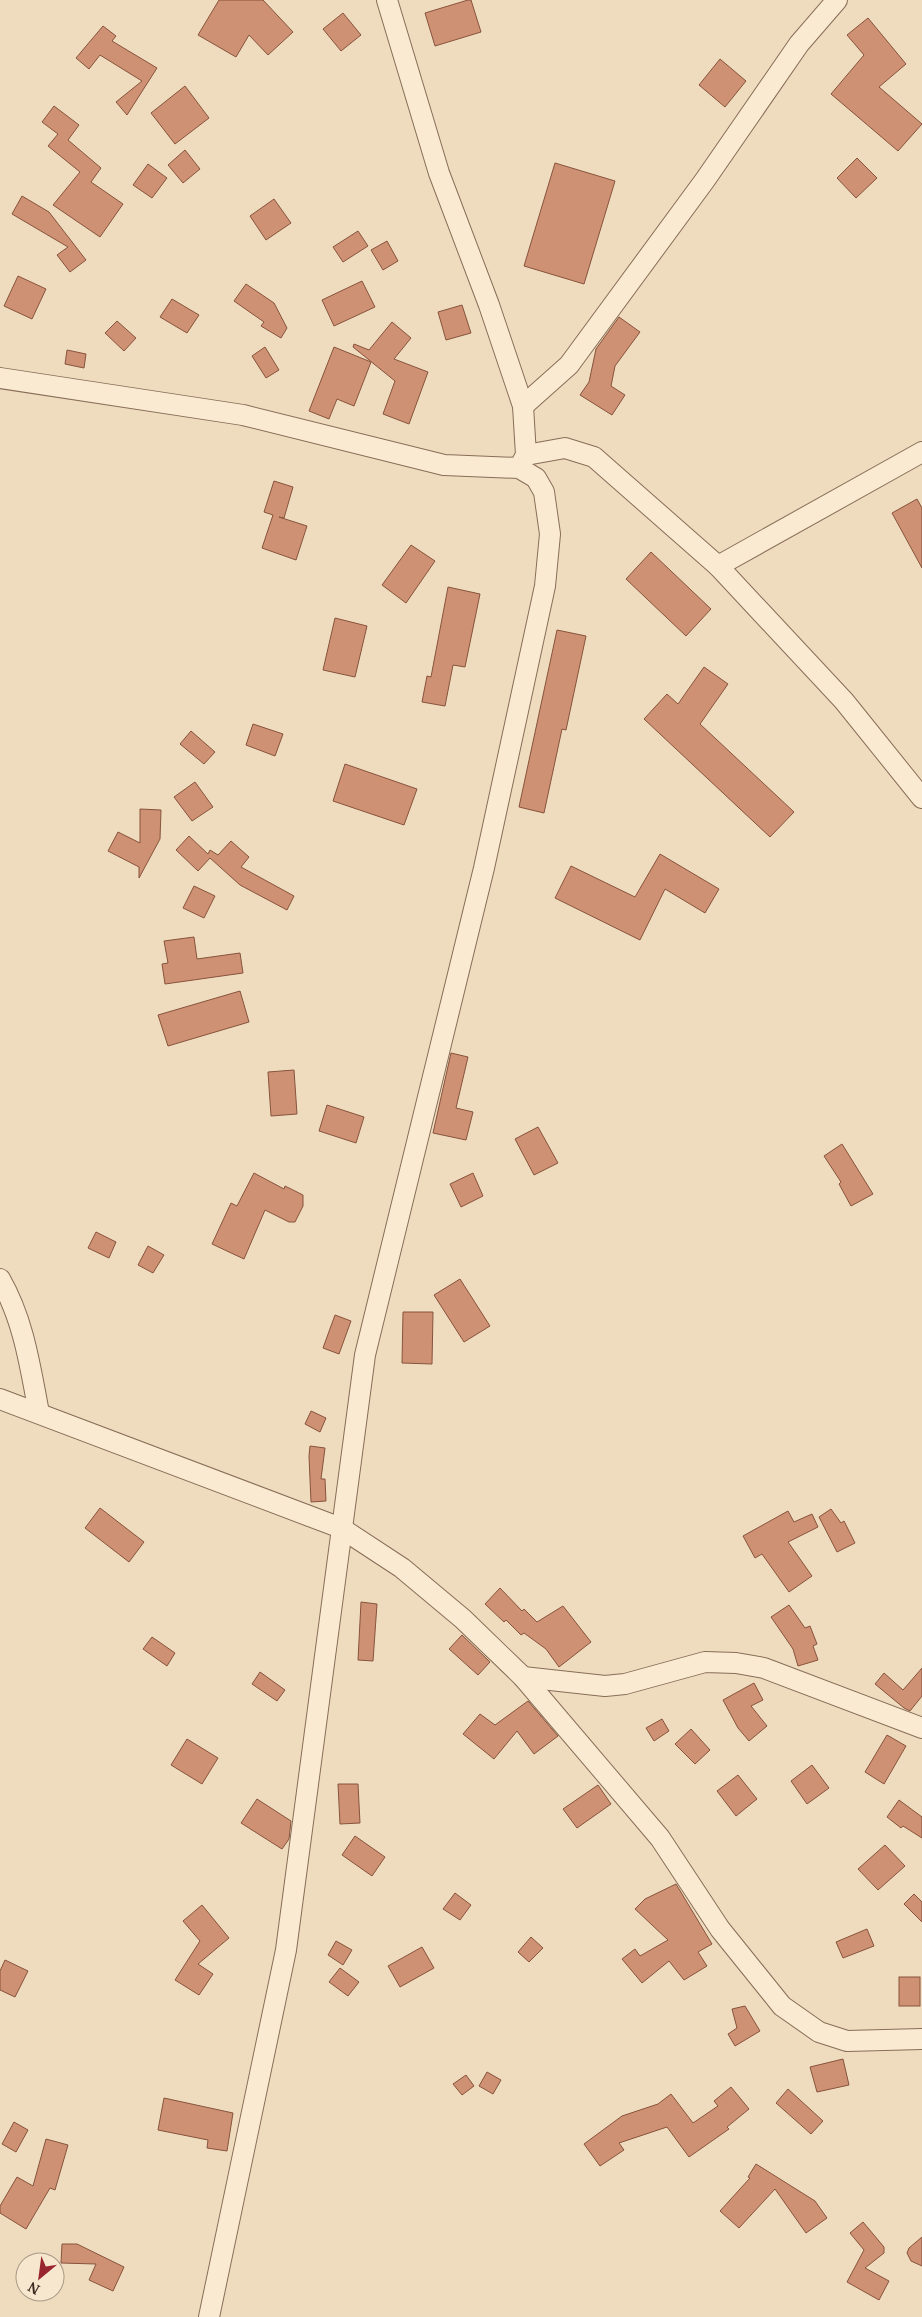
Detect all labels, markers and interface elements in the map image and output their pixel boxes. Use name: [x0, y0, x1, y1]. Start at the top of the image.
north arrow: [15, 2252, 65, 2302]
text: N: [24, 2278, 43, 2300]

